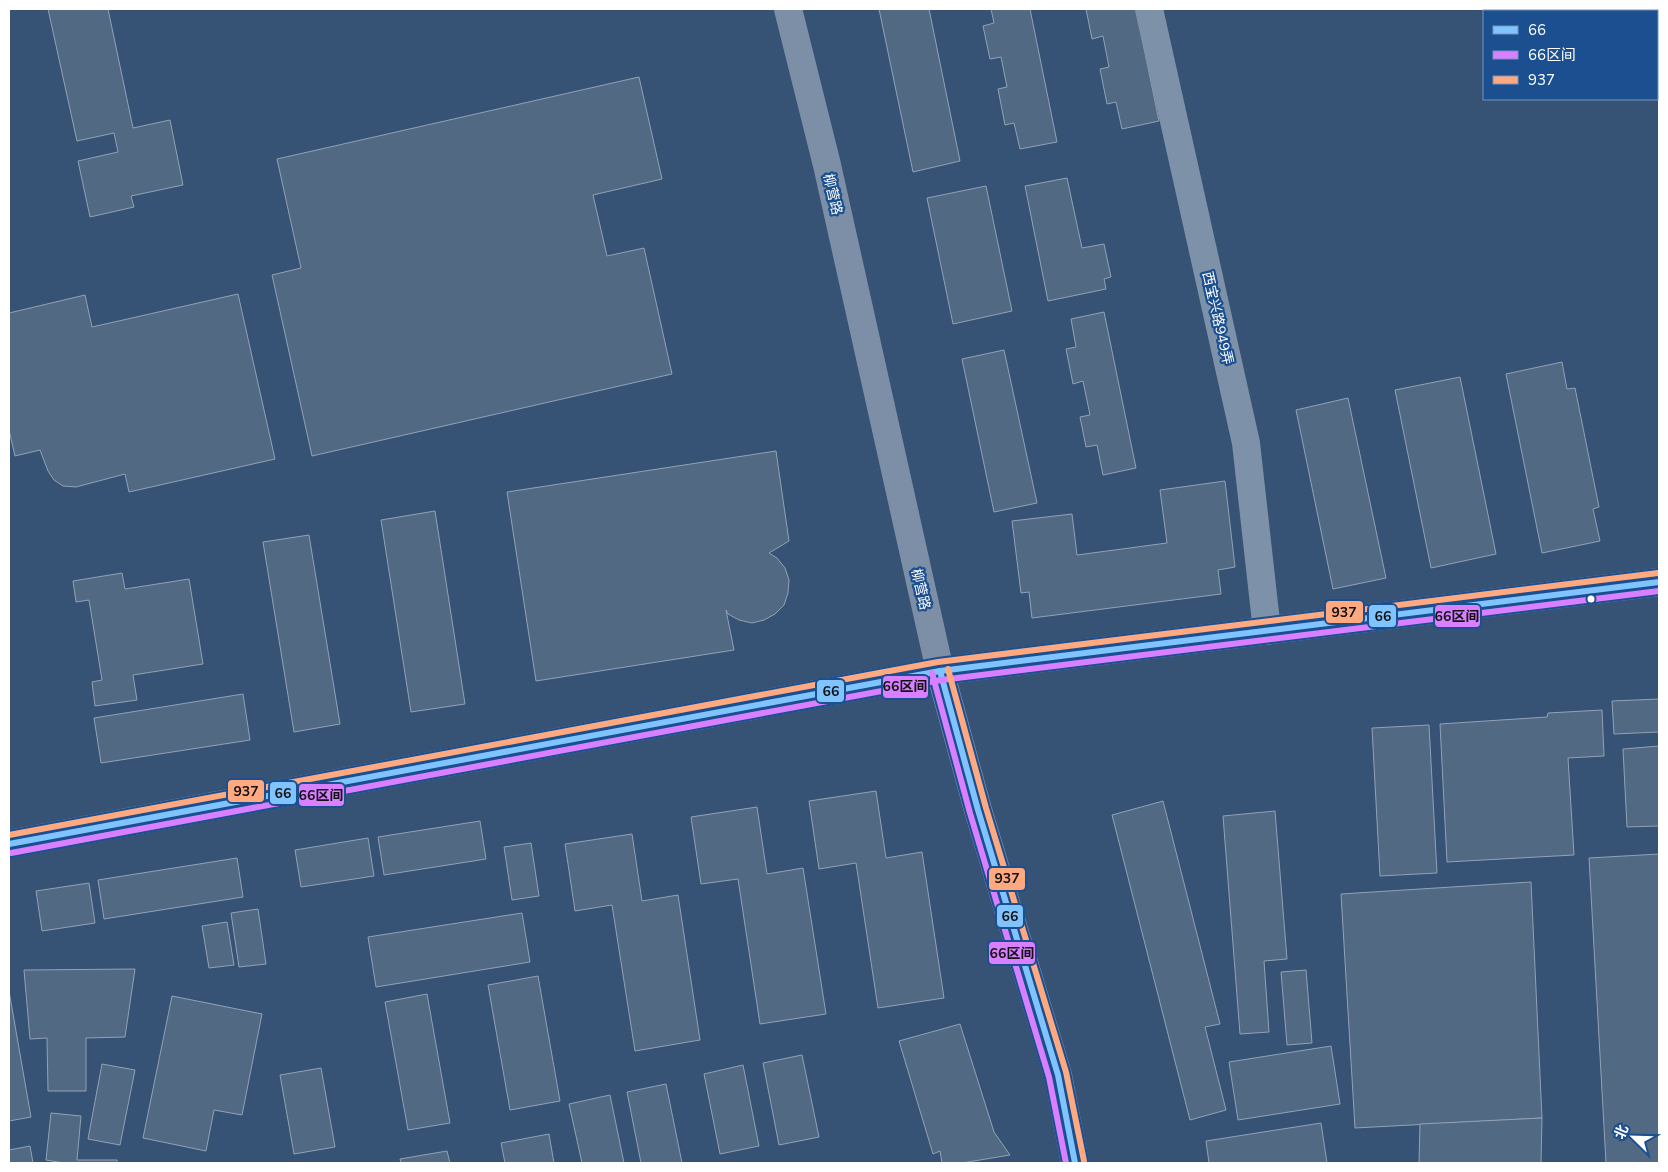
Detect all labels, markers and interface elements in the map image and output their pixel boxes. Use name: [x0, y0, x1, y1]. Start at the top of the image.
legend: [1483, 10, 1658, 100]
text: 66: [1528, 20, 1546, 40]
text: 66区间: [1528, 45, 1576, 65]
text: 937: [1528, 70, 1555, 90]
street label: 柳营路: [819, 172, 846, 217]
street label: 西宝兴路949弄: [1198, 270, 1237, 367]
street label: 柳营路: [907, 567, 934, 612]
unlabelled marker: [1586, 594, 1596, 604]
line badge: 937: [1325, 600, 1364, 624]
text: 937: [1331, 603, 1357, 622]
line badge: 66: [1368, 604, 1397, 628]
line badge: 66区间: [1434, 604, 1481, 628]
text: 66: [1375, 607, 1391, 626]
text: 66区间: [1435, 607, 1479, 626]
line badge: 66区间: [882, 675, 929, 699]
text: 66区间: [883, 677, 927, 696]
line badge: 66: [816, 679, 845, 703]
text: 66: [823, 682, 839, 701]
line badge: 937: [227, 779, 265, 803]
line badge: 66: [269, 781, 297, 805]
text: 937: [233, 782, 259, 801]
line badge: 66区间: [298, 783, 345, 807]
text: 66: [275, 784, 291, 803]
text: 66区间: [299, 786, 343, 805]
line badge: 937: [988, 867, 1026, 891]
text: 937: [994, 869, 1020, 888]
line badge: 66: [996, 904, 1024, 928]
text: 66: [1002, 907, 1018, 926]
line badge: 66区间: [988, 941, 1036, 965]
text: 66区间: [990, 944, 1034, 963]
north arrow: [1608, 1112, 1658, 1162]
text: 北: [1610, 1122, 1633, 1142]

